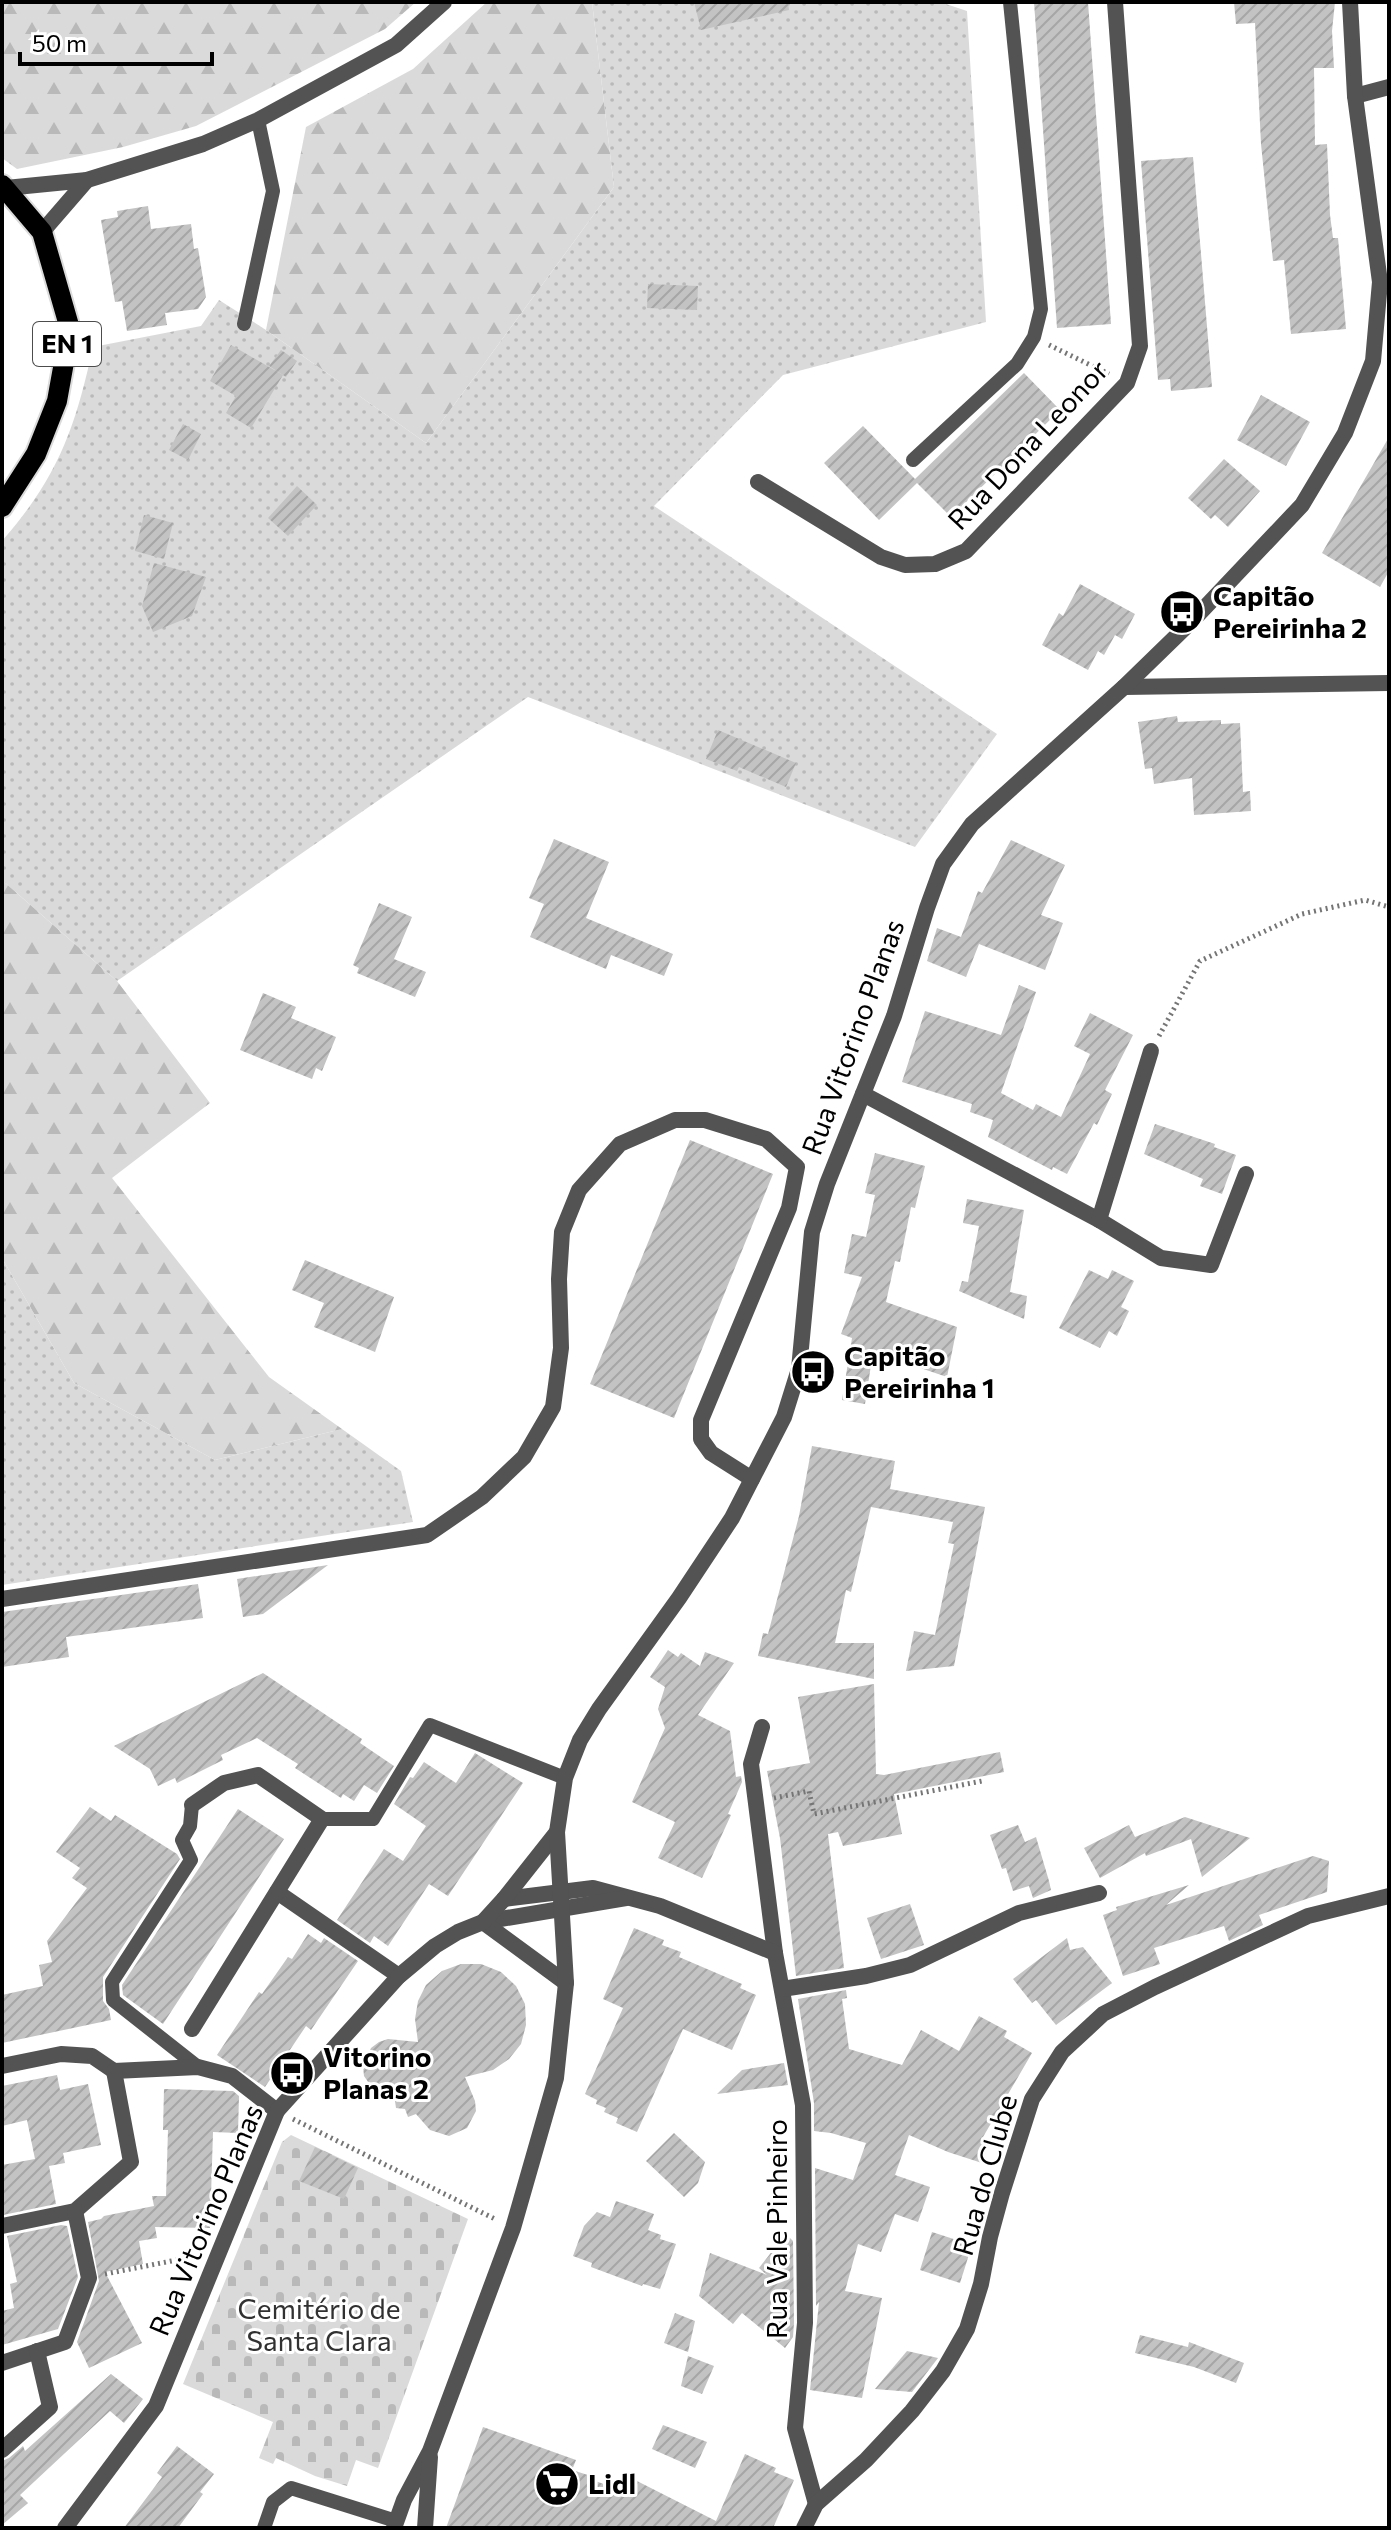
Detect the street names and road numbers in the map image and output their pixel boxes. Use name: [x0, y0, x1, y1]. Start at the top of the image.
road number: EN 1: [33, 322, 101, 366]
street label: Rua Dona Leonor: [940, 353, 1114, 536]
street label: Rua Vitorino Planas: [794, 914, 910, 1159]
street label: Rua do Clube: [945, 2090, 1023, 2259]
street label: Rua Vitorino Planas: [141, 2099, 269, 2340]
street label: Rua Vale Pinheiro: [759, 2119, 793, 2339]

